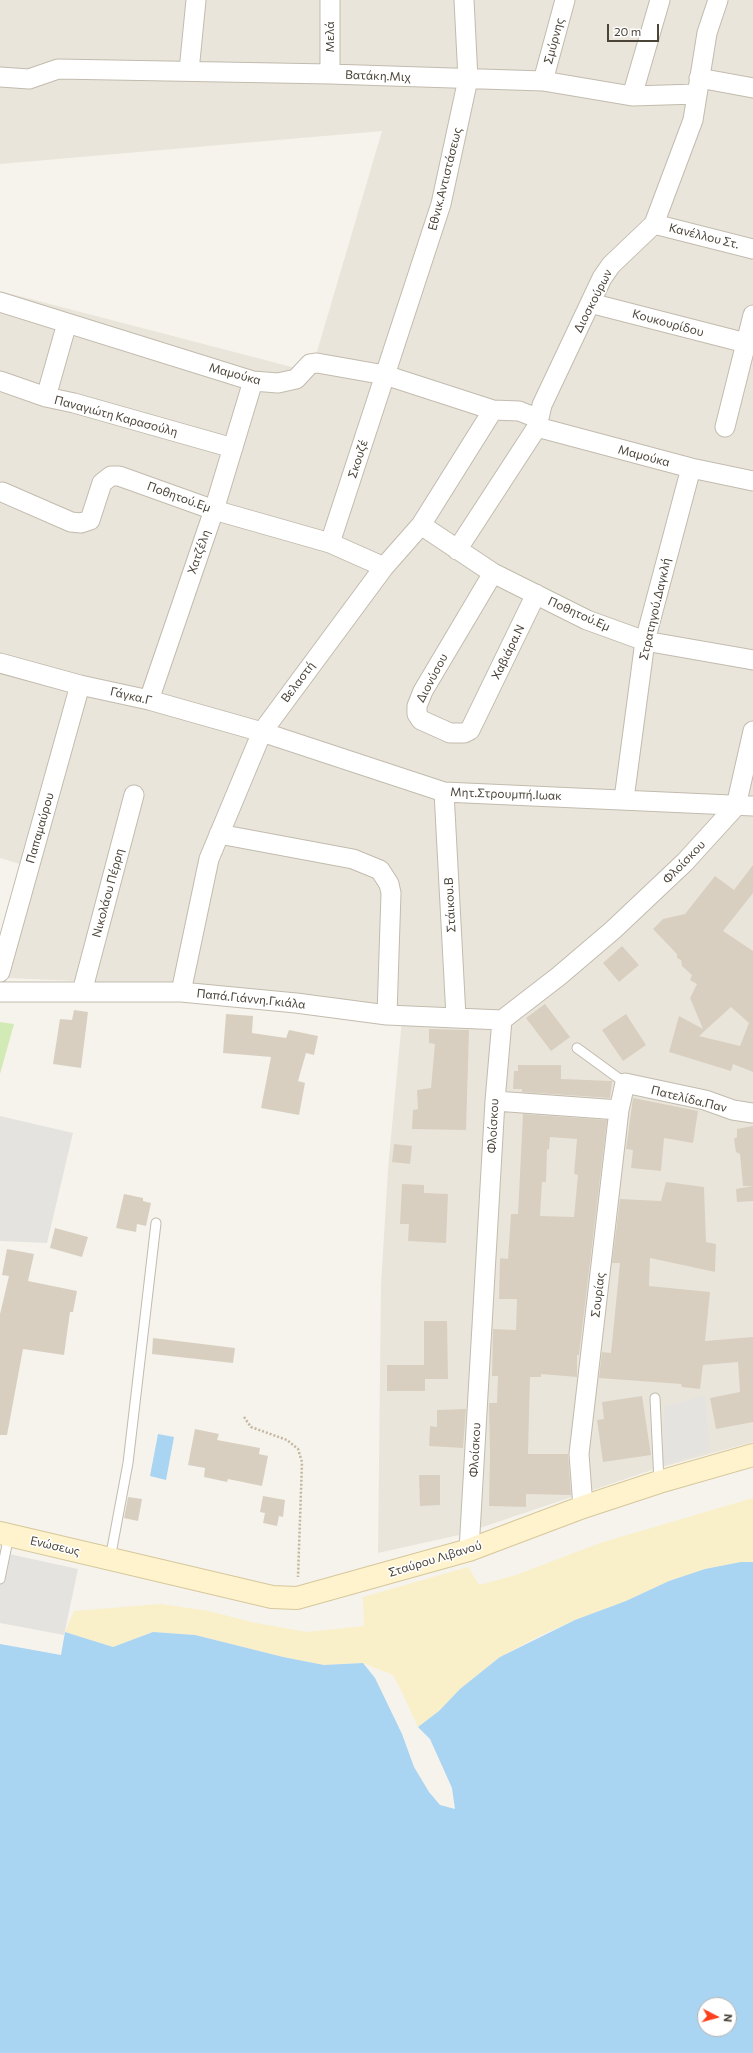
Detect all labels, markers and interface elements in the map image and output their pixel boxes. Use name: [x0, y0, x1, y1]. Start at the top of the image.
street label: Σμύρνης: [541, 16, 567, 66]
scale bar: [609, 16, 661, 42]
street label: Μελά: [323, 22, 337, 52]
text: 20 m: [614, 24, 641, 38]
street label: Βατάκη.Μιχ: [345, 68, 411, 84]
street label: Εθνικ.Αντιστάσεως: [425, 126, 465, 232]
street label: Κανέλλου Στ.: [667, 220, 741, 252]
street label: Διοσκούρων: [571, 267, 615, 335]
street label: Κουκουρίδου: [631, 307, 705, 339]
street label: Μαμούκα: [207, 360, 263, 388]
street label: Παναγιώτη Καρασούλη: [53, 393, 179, 439]
street label: Σκουζέ: [345, 438, 371, 480]
street label: Μαμούκα: [616, 442, 672, 470]
street label: Ποθητού.Εμ: [145, 479, 213, 515]
street label: Χατζέλη: [185, 528, 213, 576]
street label: Στρατηγού.Δαγκλή: [636, 557, 674, 661]
street label: Ποθητού.Εμ: [546, 594, 612, 634]
street label: Χαβιάρα.Ν: [488, 622, 528, 682]
street label: Διονύσου: [413, 651, 451, 705]
street label: Βελαστή: [278, 659, 318, 705]
street label: Γάγκα.Γ: [109, 684, 153, 708]
street label: Μητ.Στρουμπή.Ιωακ: [450, 785, 562, 803]
street label: Παπαμαύρου: [23, 791, 57, 865]
street label: Φλοίσκου: [660, 837, 708, 887]
street label: Νικολάου Πέρρη: [89, 847, 127, 939]
street label: Στάικου.Β: [441, 877, 459, 933]
street label: Παπά.Γιάννη.Γκιάλα: [196, 986, 306, 1012]
street label: Πατελίδα.Παν: [650, 1083, 728, 1115]
street label: Φλοίσκου: [484, 1098, 502, 1154]
street label: Σουρίας: [588, 1272, 608, 1318]
street label: Φλοίσκου: [466, 1422, 484, 1478]
street label: Ενώσεως: [29, 1533, 81, 1559]
street label: Σταύρου Λιβανού: [387, 1538, 483, 1580]
north arrow: [697, 1997, 737, 2037]
text: N: [722, 2013, 735, 2023]

